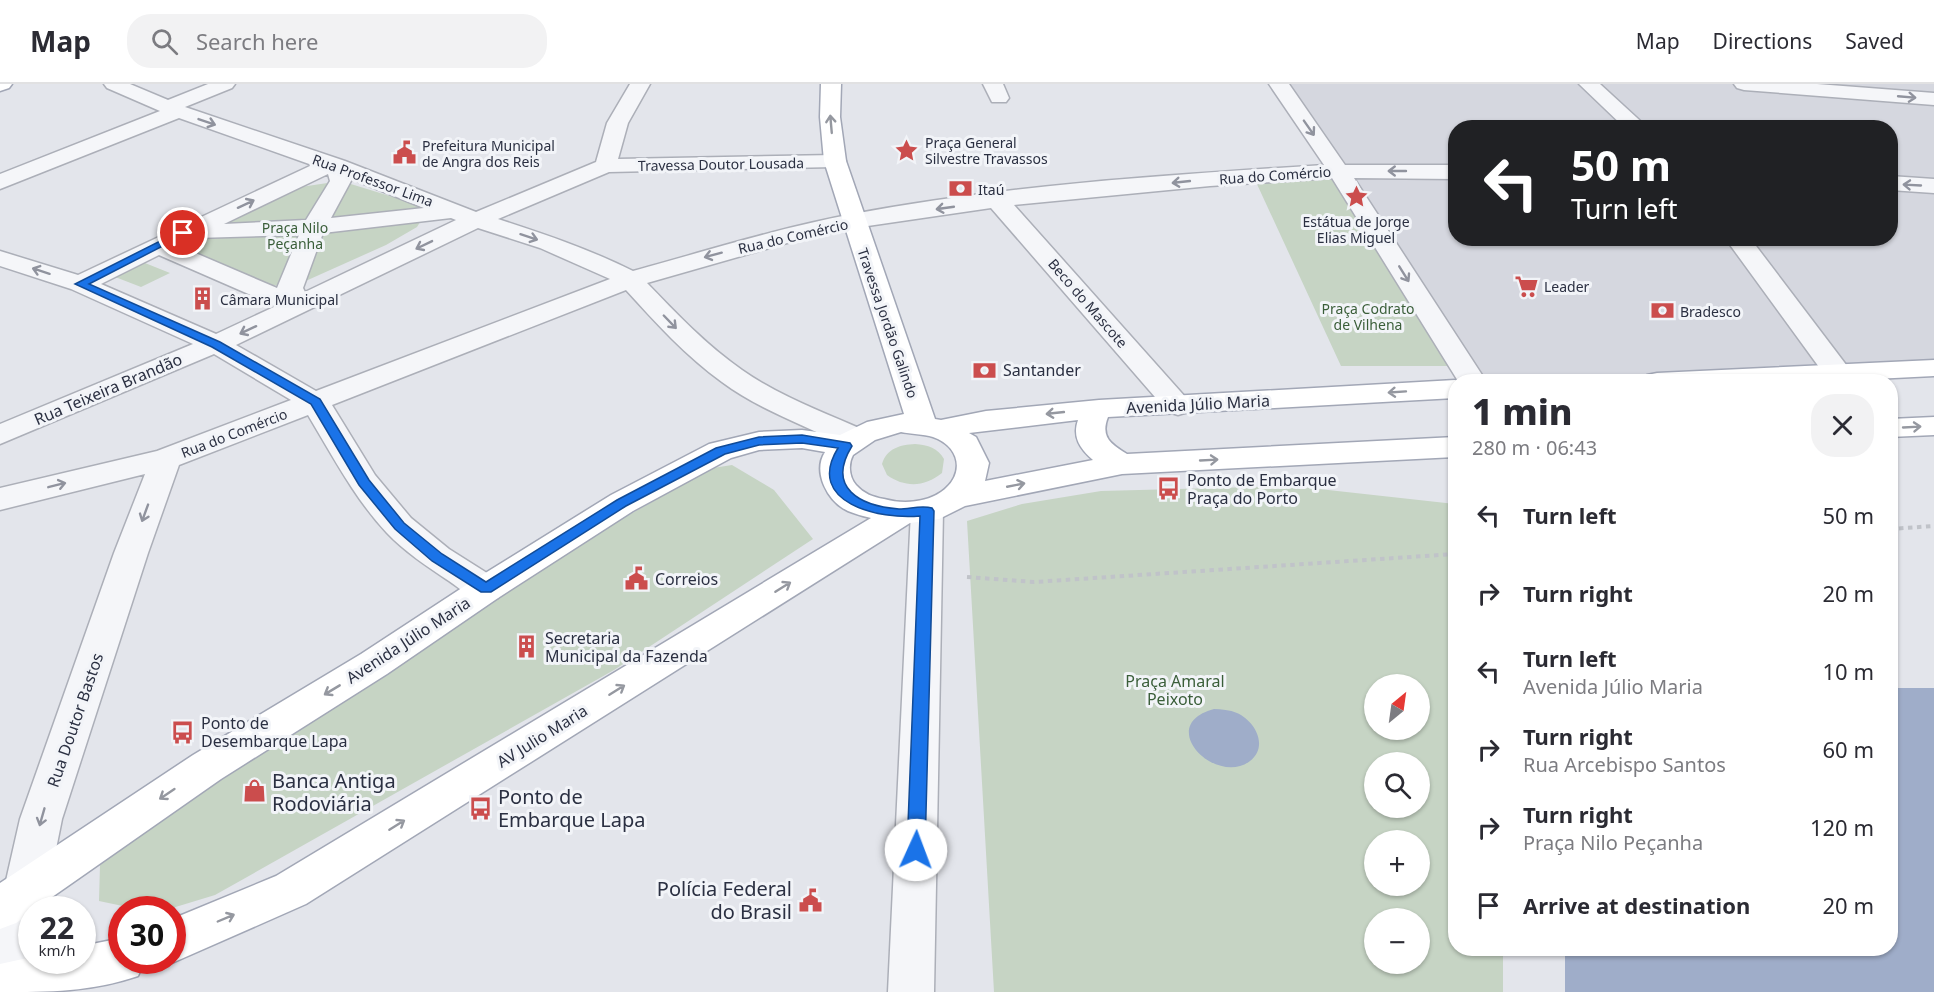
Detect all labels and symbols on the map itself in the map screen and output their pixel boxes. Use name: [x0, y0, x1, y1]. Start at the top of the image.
one-way arrow: [1896, 92, 1916, 103]
one-way arrow: [825, 114, 836, 134]
one-way arrow: [197, 117, 216, 128]
one-way arrow: [1303, 119, 1315, 135]
place label: Praça General Silvestre Travassos: [925, 133, 1048, 168]
place label: Prefeitura Municipal de Angra dos Reis: [422, 136, 555, 171]
place icon: Praça General Silvestre Travassos: [894, 137, 920, 163]
public building icon: Prefeitura Municipal de Angra dos Reis: [391, 140, 417, 166]
street label: Rua Professor Lima: [310, 149, 436, 211]
street label: Travessa Doutor Lousada: [638, 153, 804, 175]
street label: Rua do Comércio: [1218, 162, 1332, 188]
one-way arrow: [1387, 165, 1407, 177]
bank icon: Itaú: [947, 176, 973, 202]
one-way arrow: [1171, 177, 1191, 188]
one-way arrow: [1903, 179, 1922, 190]
place label: Itaú: [978, 180, 1004, 199]
place icon: Estátua de Jorge Elias Miguel: [1343, 184, 1369, 210]
one-way arrow: [237, 197, 255, 209]
one-way arrow: [936, 203, 956, 214]
pin: [157, 207, 208, 258]
place label: Estátua de Jorge Elias Miguel: [1302, 212, 1410, 247]
street label: Rua do Comércio: [736, 214, 850, 258]
park label: Praça Nilo Peçanha: [262, 218, 328, 253]
one-way arrow: [519, 232, 538, 243]
one-way arrow: [415, 240, 433, 252]
street label: Travessa Jordão Galindo: [853, 245, 923, 401]
one-way arrow: [704, 250, 723, 261]
street label: Beco do Mascote: [1044, 255, 1132, 352]
one-way arrow: [32, 265, 51, 276]
one-way arrow: [1399, 265, 1411, 282]
supermarket icon: Leader: [1513, 273, 1539, 299]
place label: Leader: [1544, 277, 1590, 296]
building icon: Câmara Municipal: [189, 286, 215, 312]
place label: Câmara Municipal: [220, 290, 339, 309]
bank icon: Bradesco: [1649, 298, 1675, 324]
park label: Praça Codrato de Vilhena: [1322, 299, 1414, 334]
place label: Bradesco: [1680, 302, 1741, 321]
one-way arrow: [663, 315, 678, 330]
one-way arrow: [239, 324, 257, 336]
street label: Rua Teixeira Brandão: [31, 348, 185, 430]
bank icon: Santander: [972, 357, 998, 383]
place label: Santander: [1003, 359, 1081, 381]
one-way arrow: [1387, 387, 1407, 398]
street label: Avenida Júlio Maria: [1126, 389, 1270, 419]
street label: Rua do Comércio: [178, 404, 290, 462]
one-way arrow: [1046, 408, 1066, 419]
one-way arrow: [1902, 421, 1921, 432]
one-way arrow: [1198, 455, 1218, 466]
place label: Ponto de Embarque Praça do Porto: [1187, 469, 1337, 509]
bus stop icon: Ponto de Embarque Praça do Porto: [1156, 476, 1182, 502]
one-way arrow: [47, 479, 66, 491]
one-way arrow: [1005, 479, 1025, 490]
one-way arrow: [139, 504, 150, 522]
public building icon: Correios: [624, 566, 650, 592]
place label: Correios: [655, 568, 718, 590]
one-way arrow: [774, 581, 791, 593]
street label: Avenida Júlio Maria: [342, 592, 474, 688]
place label: Secretaria Municipal da Fazenda: [545, 627, 708, 667]
building icon: Secretaria Municipal da Fazenda: [514, 634, 540, 660]
street label: Rua Doutor Bastos: [42, 650, 108, 790]
park label: Praça Amaral Peixoto: [1125, 670, 1225, 710]
north arrow: [1364, 674, 1430, 740]
one-way arrow: [608, 683, 625, 695]
one-way arrow: [324, 684, 341, 696]
street label: AV Julio Maria: [493, 699, 591, 773]
place label: Ponto de Desembarque Lapa: [201, 712, 348, 752]
bus stop icon: Ponto de Desembarque Lapa: [170, 719, 196, 745]
place label: Banca Antiga Rodoviária: [272, 767, 396, 817]
shop icon: Banca Antiga Rodoviária: [241, 778, 267, 804]
place label: Ponto de Embarque Lapa: [498, 783, 646, 833]
one-way arrow: [159, 788, 176, 800]
bus stop icon: Ponto de Embarque Lapa: [467, 795, 493, 821]
one-way arrow: [36, 807, 47, 826]
one-way arrow: [388, 818, 405, 830]
position arrow: [884, 818, 948, 882]
place label: Polícia Federal do Brasil: [657, 875, 792, 925]
public building icon: Polícia Federal do Brasil: [797, 887, 823, 913]
speed limit sign: 30: [108, 896, 186, 974]
one-way arrow: [217, 912, 235, 923]

